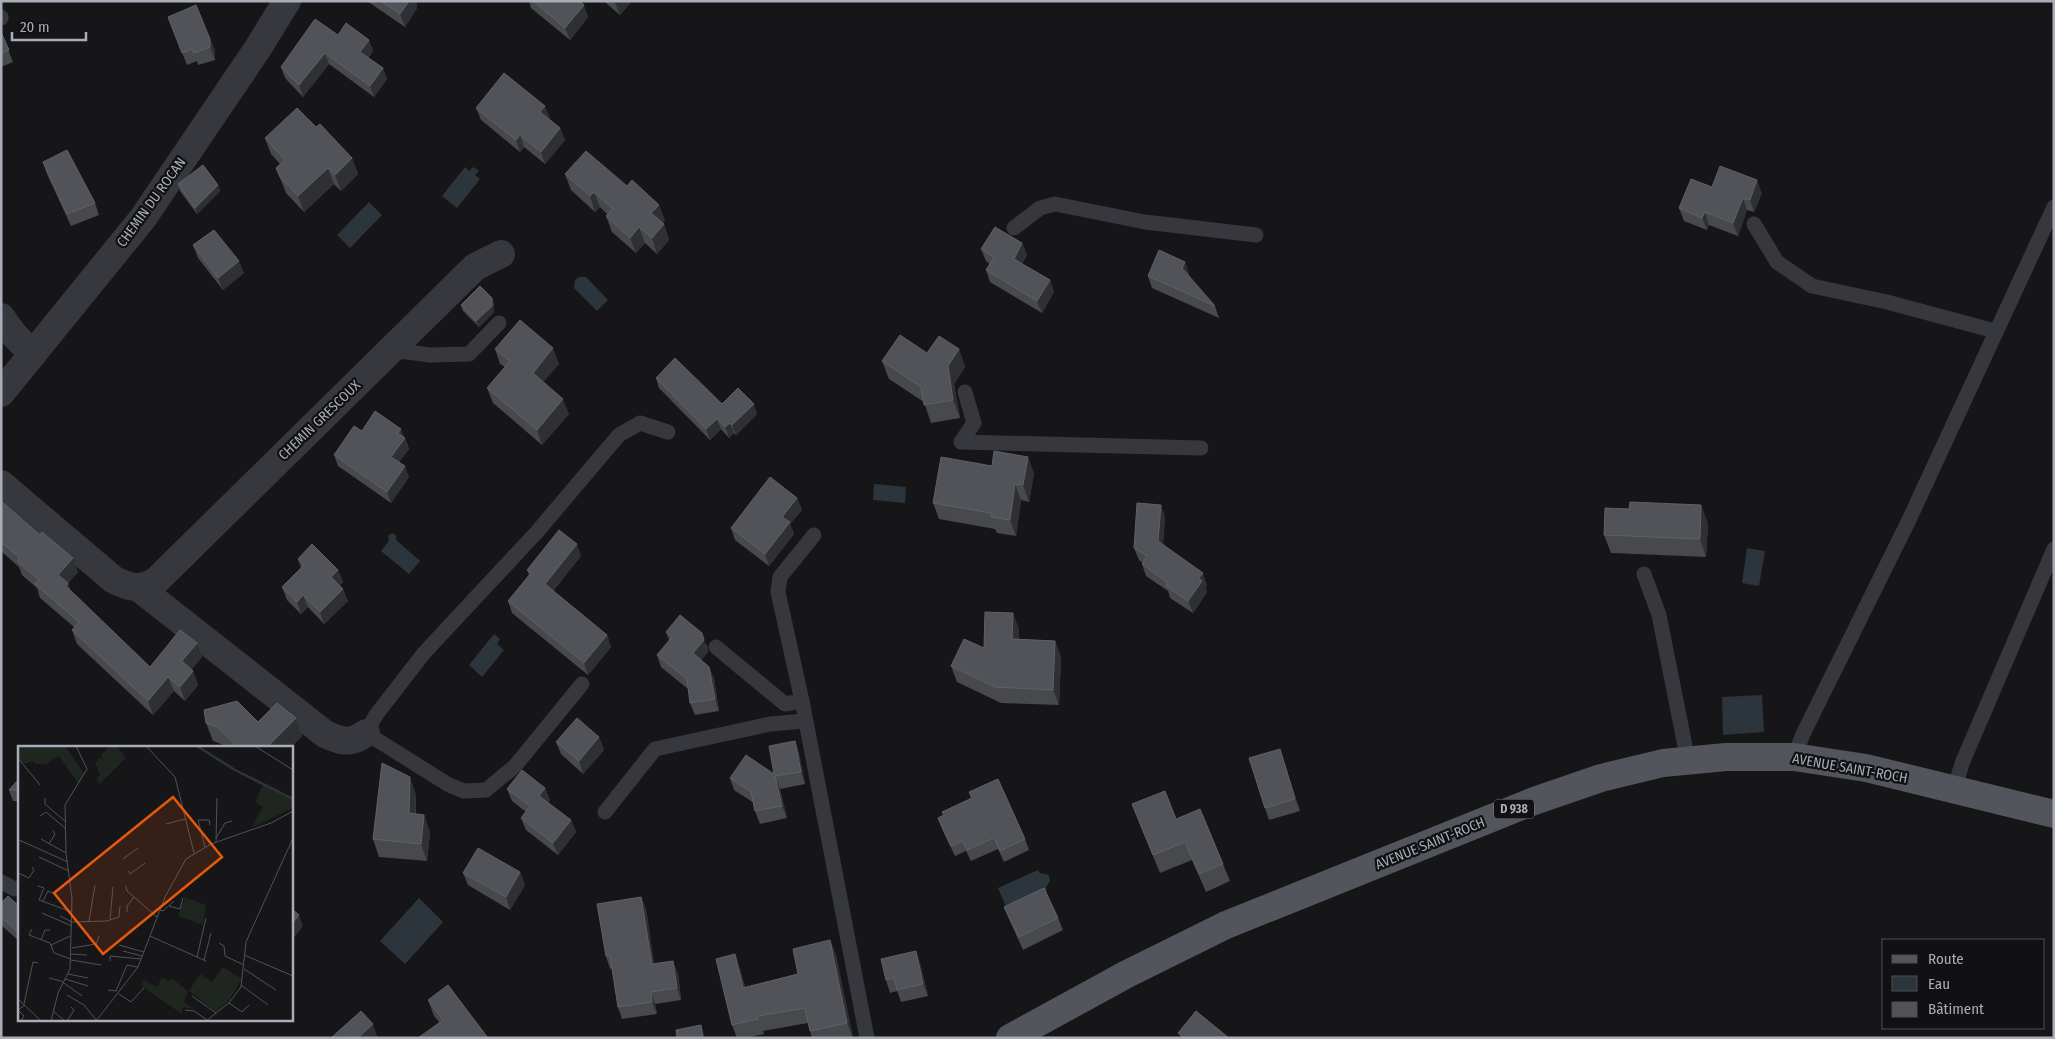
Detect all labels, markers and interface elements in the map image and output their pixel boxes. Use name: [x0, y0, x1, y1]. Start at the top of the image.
scale bar: [12, 10, 86, 42]
text: 20 m: [20, 18, 50, 36]
street label: CHEMIN DU ROCAN: [113, 154, 190, 250]
street label: CHEMIN GRESCOUX: [275, 377, 364, 464]
inset map: [18, 746, 292, 1022]
street label: AVENUE SAINT-ROCH: [1791, 750, 1909, 787]
road number: D 938: [1494, 800, 1534, 819]
street label: AVENUE SAINT-ROCH: [1373, 814, 1487, 873]
legend: [1882, 939, 2045, 1029]
text: Route: [1928, 950, 1964, 968]
text: Eau: [1928, 975, 1950, 993]
text: Bâtiment: [1928, 1000, 1984, 1018]

